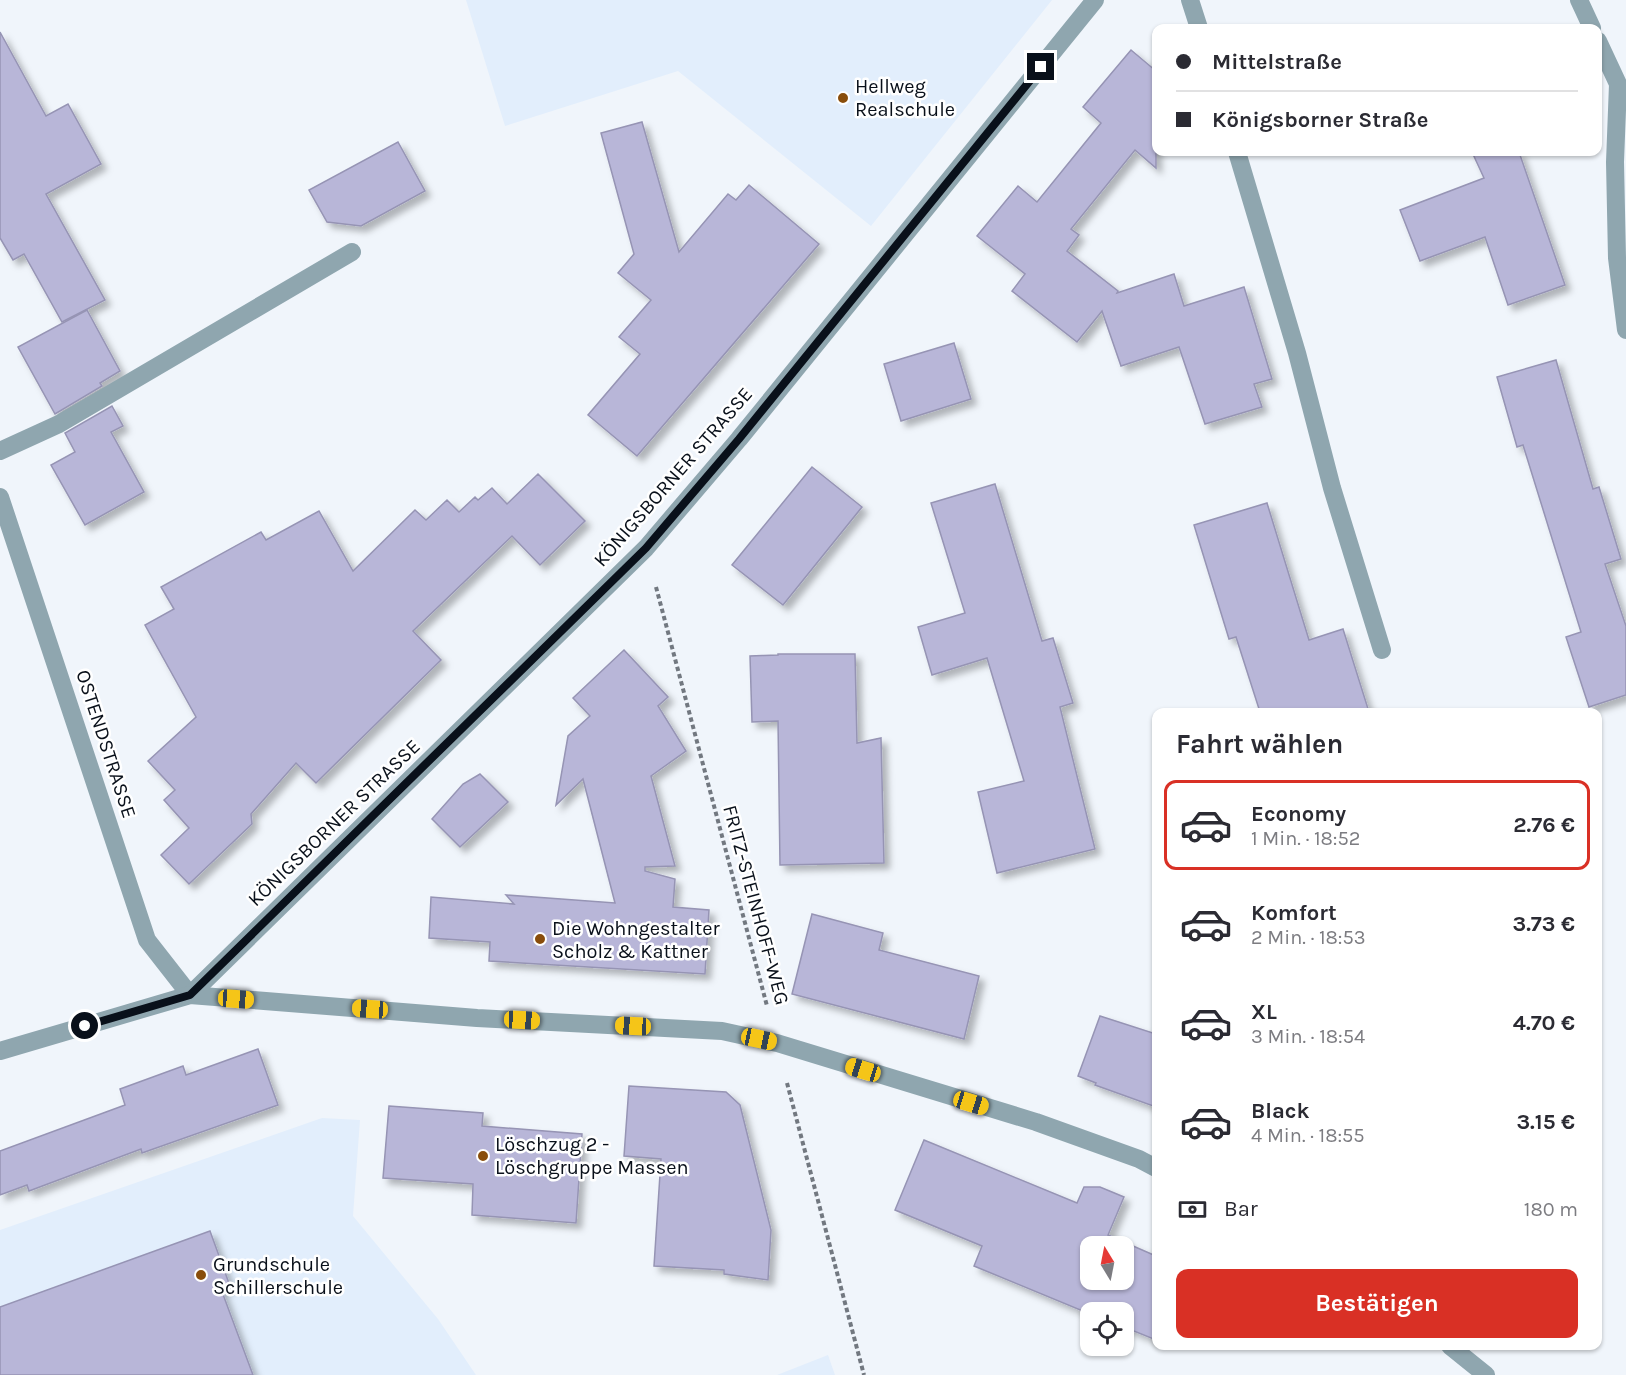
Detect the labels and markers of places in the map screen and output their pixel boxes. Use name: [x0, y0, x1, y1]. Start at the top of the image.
place label: Hellweg Realschule: [855, 75, 955, 121]
marker: Hellweg Realschule: [836, 91, 850, 105]
place label: Die Wohngestalter Scholz & Kattner: [552, 917, 720, 963]
marker: Die Wohngestalter Scholz & Kattner: [533, 932, 547, 946]
place label: Löschzug 2 - Löschgruppe Massen: [495, 1133, 689, 1179]
marker: Löschzug 2 - Löschgruppe Massen: [476, 1149, 490, 1163]
place label: Grundschule Schillerschule: [213, 1253, 343, 1299]
marker: Grundschule Schillerschule: [194, 1268, 208, 1282]

